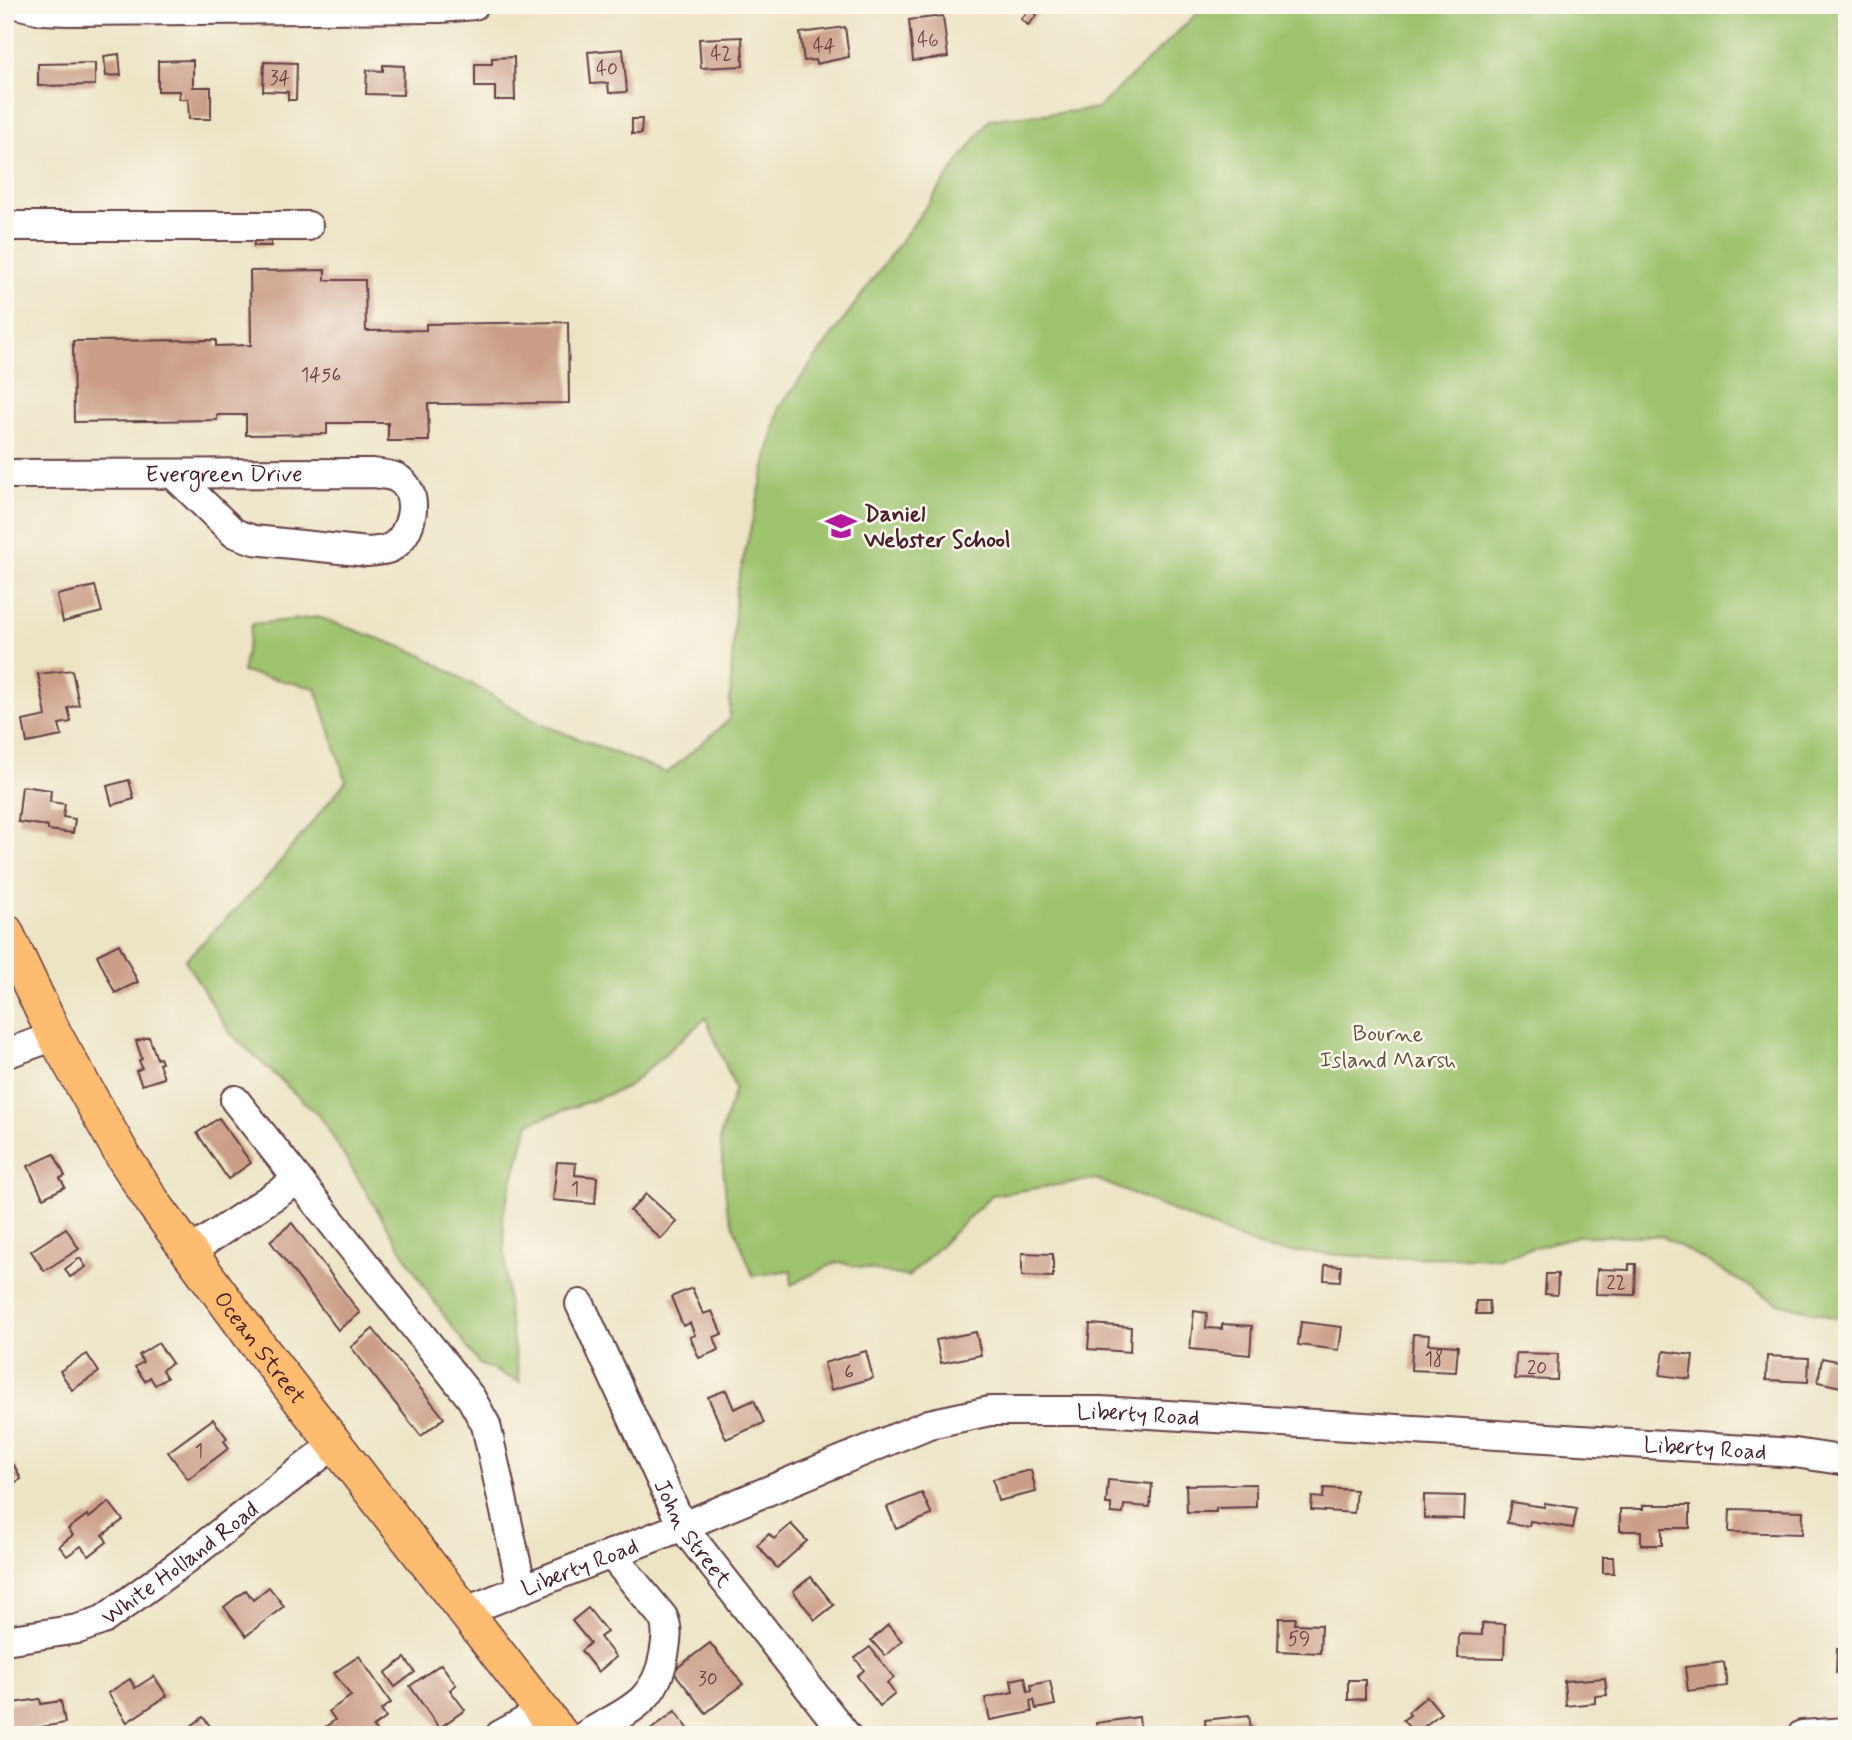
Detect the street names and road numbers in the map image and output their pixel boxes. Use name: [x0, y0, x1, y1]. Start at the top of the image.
street label: Evergreen Drive: [145, 460, 303, 493]
street label: Ocean Street: [206, 1286, 312, 1412]
street label: Liberty Road: [1077, 1398, 1200, 1434]
street label: Liberty Road: [1643, 1431, 1767, 1468]
street label: John Street: [646, 1475, 738, 1595]
street label: White Holland Road: [96, 1496, 265, 1633]
street label: Liberty Road: [518, 1532, 643, 1605]

